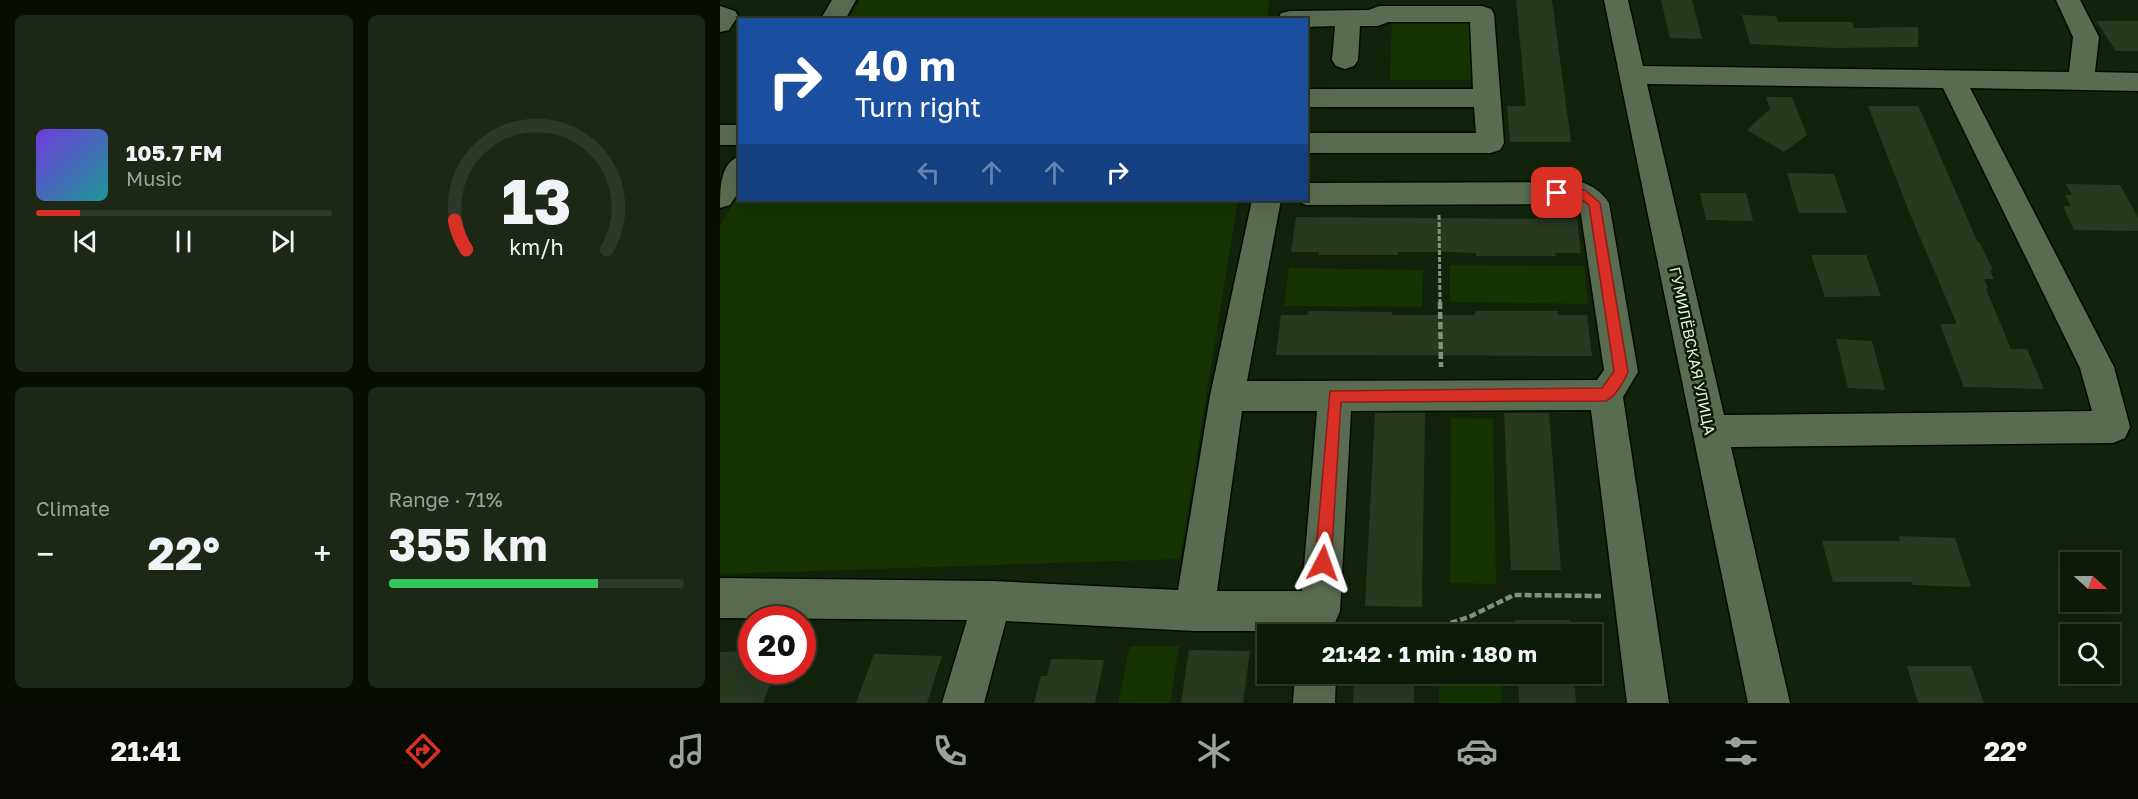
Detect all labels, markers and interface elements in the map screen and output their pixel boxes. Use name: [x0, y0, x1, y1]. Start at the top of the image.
text: 40 m: [855, 40, 956, 90]
icon: right: [756, 42, 834, 120]
text: Turn right: [855, 91, 981, 123]
text: 105.7 FM: [126, 139, 222, 166]
icon: left: [912, 156, 945, 189]
icon: ahead: [975, 156, 1008, 189]
icon: ahead: [1038, 156, 1071, 189]
icon: right: [1101, 156, 1134, 189]
text: 13: [501, 164, 571, 239]
text: Music: [126, 166, 182, 190]
pin: [1531, 167, 1582, 218]
icon: arrive: [1540, 176, 1573, 209]
icon: previous: [69, 225, 102, 258]
icon: pause: [167, 225, 200, 258]
icon: next: [266, 225, 299, 258]
text: km/h: [509, 235, 564, 261]
street label: ГУМИЛЁВСКАЯ УЛИЦА: [1666, 265, 1720, 436]
text: Range · 71%: [389, 487, 503, 511]
text: Climate: [36, 496, 110, 520]
text: 355 km: [389, 517, 548, 571]
text: 22°: [148, 526, 220, 580]
position arrow: [1291, 531, 1355, 595]
text: −: [36, 534, 54, 573]
text: +: [313, 534, 331, 573]
north arrow: [2060, 552, 2120, 612]
map controls: [2060, 552, 2120, 684]
speed limit sign: 20: [738, 606, 816, 684]
button: search: [2060, 624, 2120, 684]
text: 21:42 · 1 min · 180 m: [1322, 640, 1537, 667]
icon: directions: [402, 730, 444, 772]
icon: music: [666, 730, 708, 772]
icon: phone: [929, 730, 971, 772]
icon: climate: [1193, 730, 1235, 772]
icon: car: [1456, 730, 1498, 772]
icon: filters: [1720, 730, 1762, 772]
text: 21:41: [111, 735, 181, 767]
text: 22°: [1984, 735, 2027, 767]

